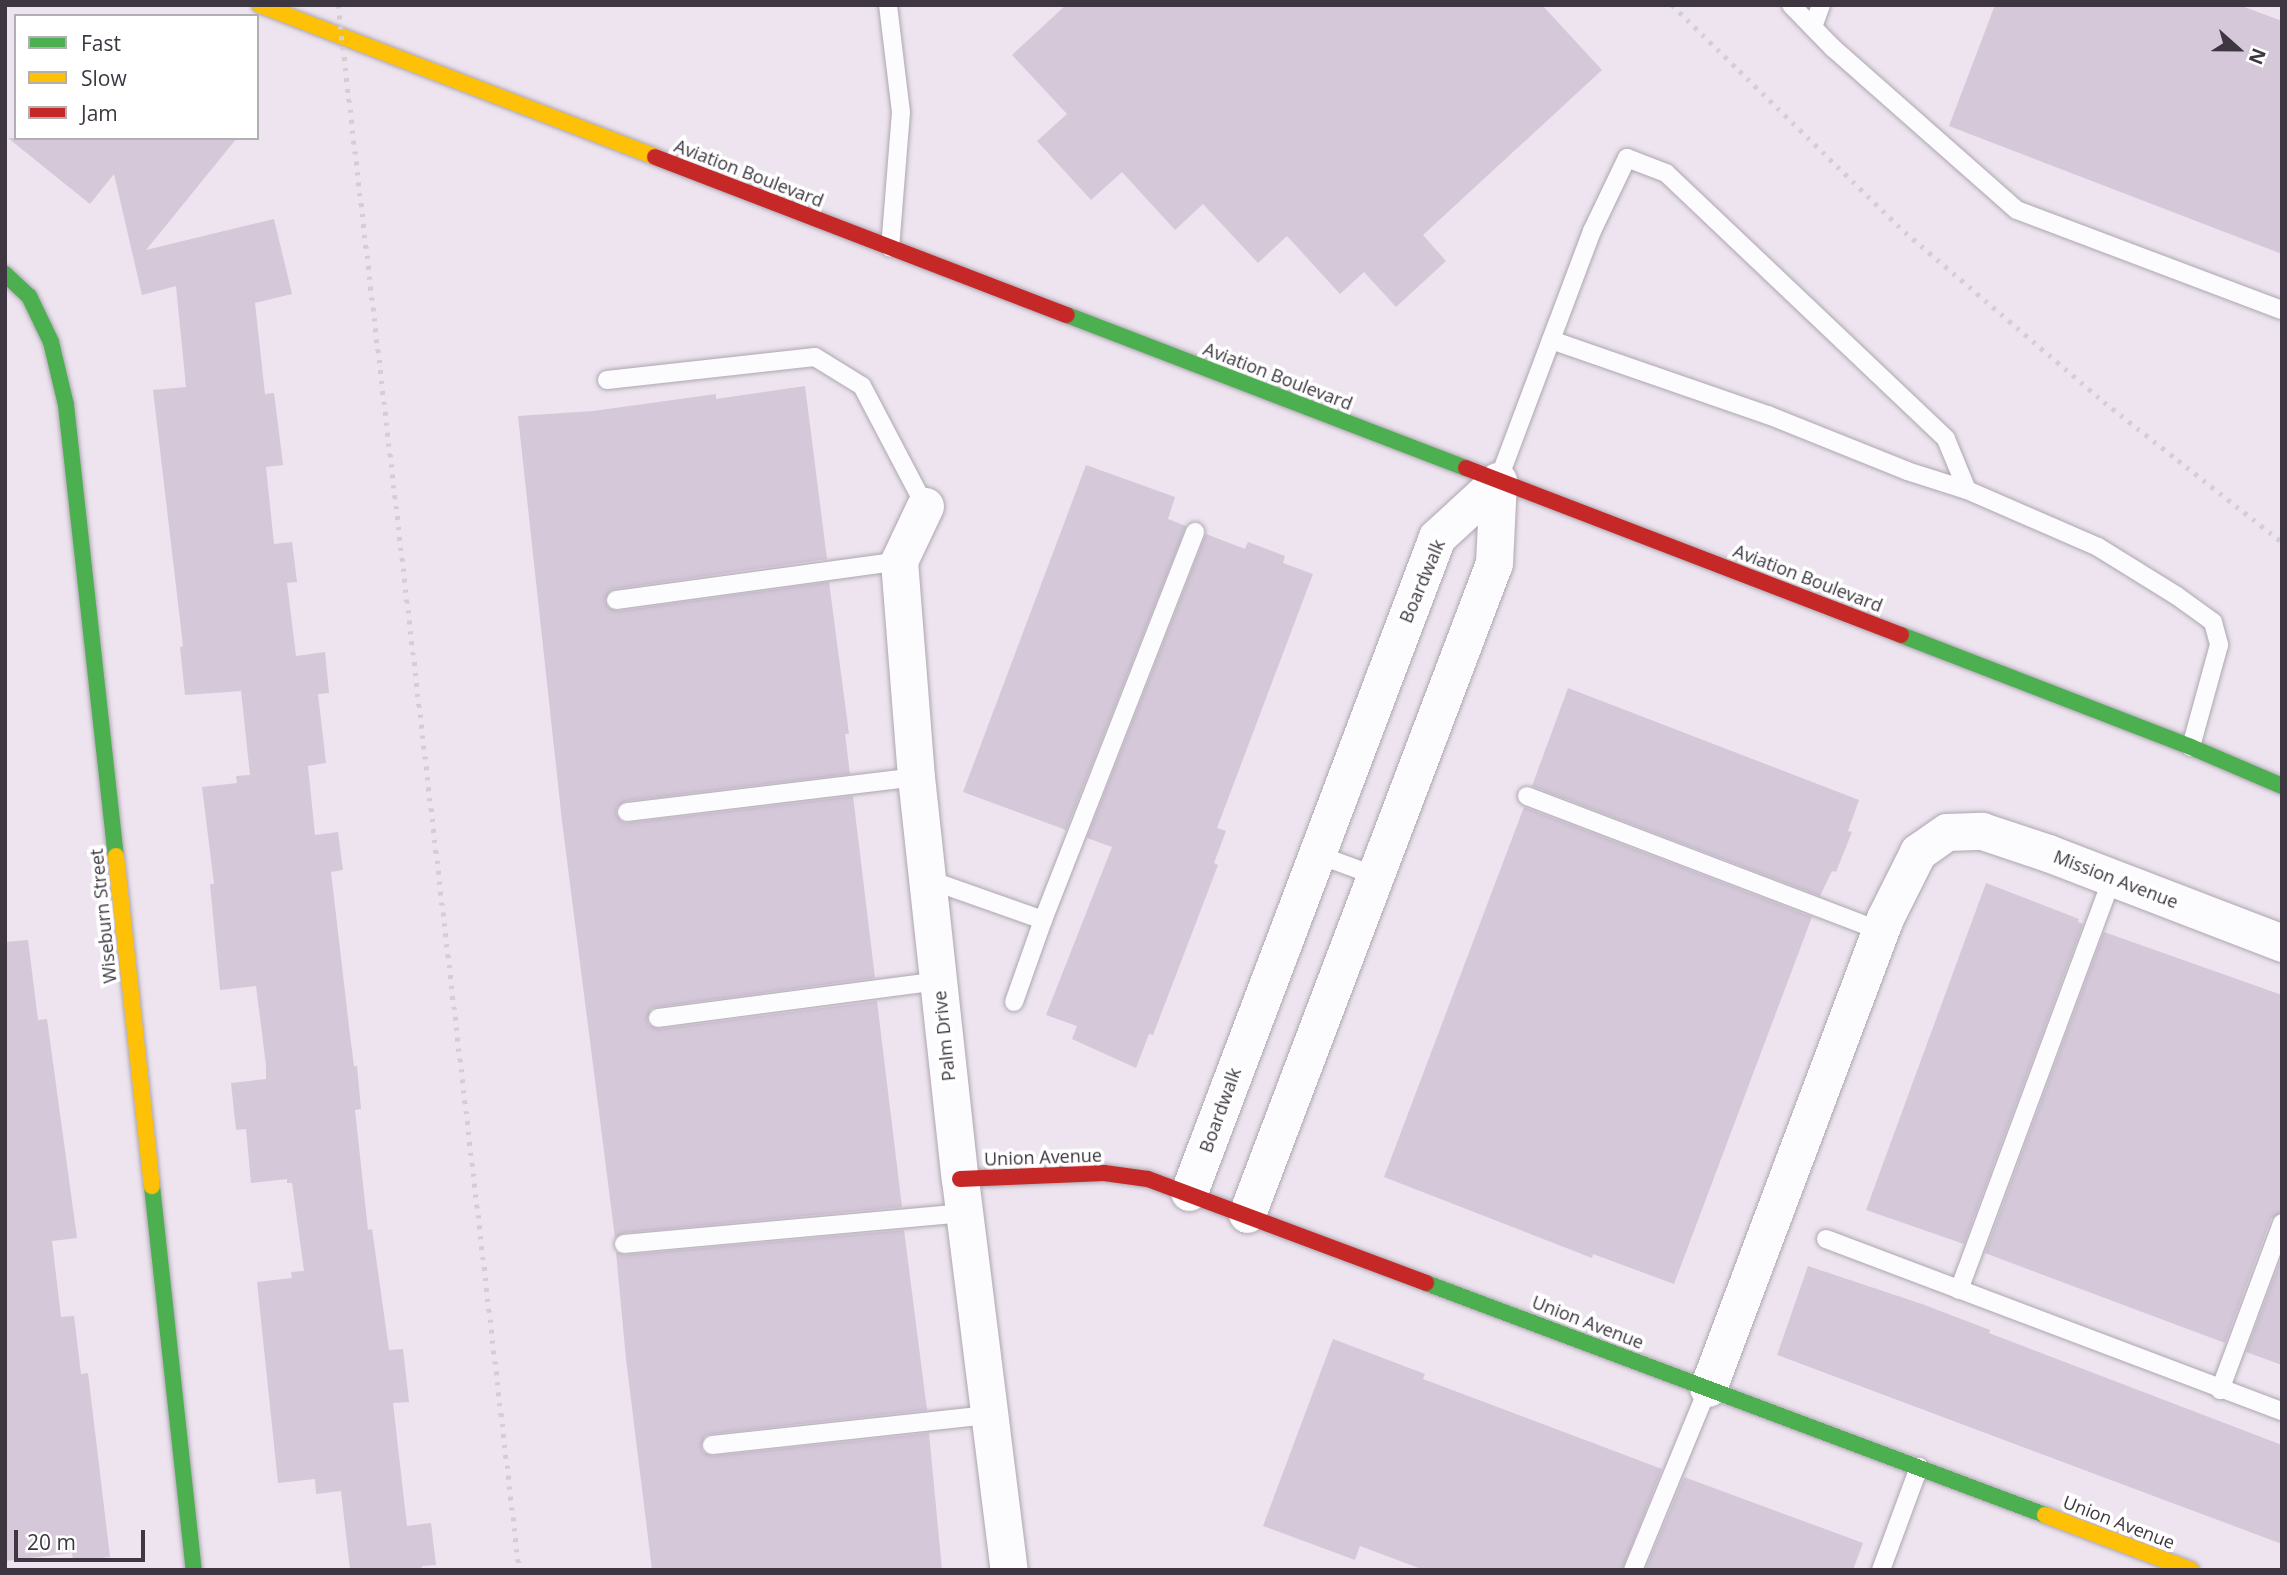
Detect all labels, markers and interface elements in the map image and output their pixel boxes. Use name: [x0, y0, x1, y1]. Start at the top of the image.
legend: [14, 14, 259, 140]
north arrow: [2203, 14, 2273, 84]
text: Fast: [81, 29, 121, 57]
text: N: [2243, 45, 2273, 68]
text: Slow: [81, 64, 127, 92]
text: Jam: [81, 99, 118, 127]
street label: Aviation Boulevard: [671, 135, 827, 211]
street label: Aviation Boulevard: [1200, 338, 1356, 414]
street label: Boardwalk: [1395, 536, 1449, 626]
street label: Aviation Boulevard: [1730, 540, 1886, 616]
street label: Mission Avenue: [2051, 845, 2181, 913]
street label: Wiseburn Street: [85, 848, 121, 984]
street label: Palm Drive: [929, 990, 959, 1082]
street label: Boardwalk: [1195, 1065, 1245, 1155]
street label: Union Avenue: [984, 1144, 1102, 1170]
street label: Union Avenue: [1529, 1291, 1647, 1353]
street label: Union Avenue: [2060, 1491, 2178, 1553]
scale bar: [18, 1516, 149, 1560]
text: 20 m: [27, 1528, 76, 1556]

